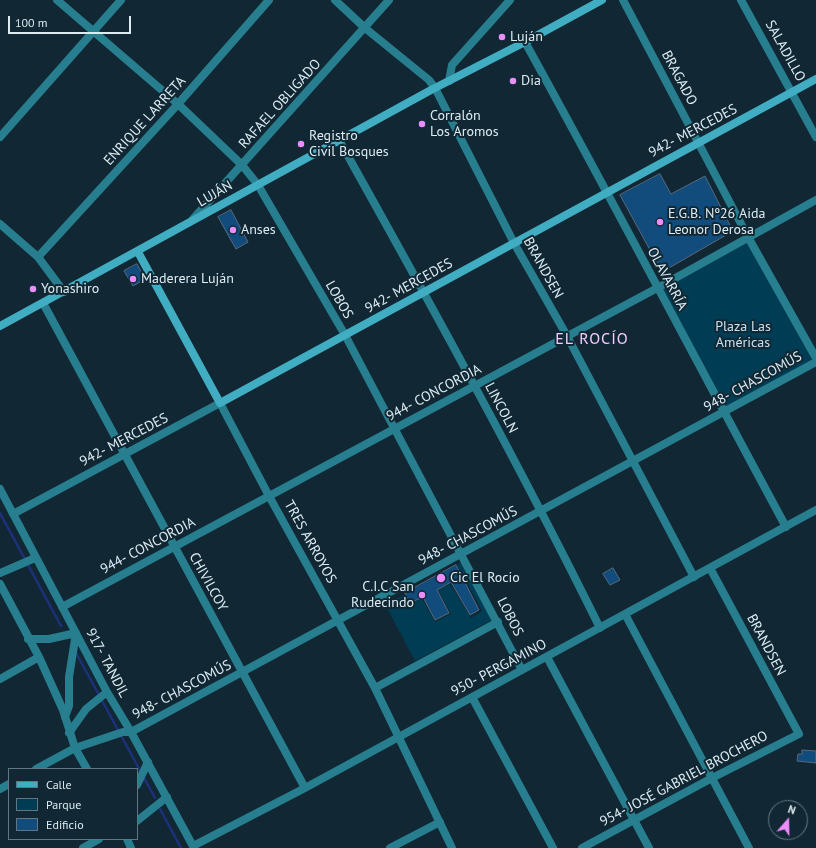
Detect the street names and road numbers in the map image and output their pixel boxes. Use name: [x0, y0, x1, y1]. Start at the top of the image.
street label: SALADILLO: [761, 17, 809, 85]
street label: BRAGADO: [658, 48, 700, 108]
street label: RAFAEL OBLIGADO: [235, 56, 325, 152]
street label: ENRIQUE LARRETA: [101, 73, 189, 169]
street label: 942- MERCEDES: [646, 101, 740, 161]
street label: LUJÁN: [194, 177, 236, 211]
street label: BRANDSEN: [519, 235, 567, 301]
street label: OLAVARRÍA: [643, 245, 691, 313]
street label: 942- MERCEDES: [362, 255, 456, 317]
street label: LOBOS: [321, 278, 357, 322]
street label: 948- CHASCOMÚS: [701, 348, 805, 416]
street label: 944- CONCORDIA: [384, 361, 484, 425]
street label: LINCOLN: [481, 380, 521, 436]
street label: 942- MERCEDES: [77, 410, 171, 470]
street label: TRES ARROYOS: [280, 498, 340, 586]
street label: 948- CHASCOMÚS: [416, 503, 520, 569]
street label: 944- CONCORDIA: [98, 514, 198, 578]
street label: CHIVILCOY: [185, 550, 231, 614]
street label: LOBOS: [493, 595, 527, 639]
street label: BRANDSEN: [743, 611, 789, 679]
street label: 917- TANDIL: [82, 626, 132, 700]
street label: 950- PERGAMINO: [448, 636, 550, 700]
street label: 948- CHASCOMÚS: [130, 657, 234, 723]
street label: 954- JOSÉ GABRIEL BROCHERO: [597, 728, 771, 830]

